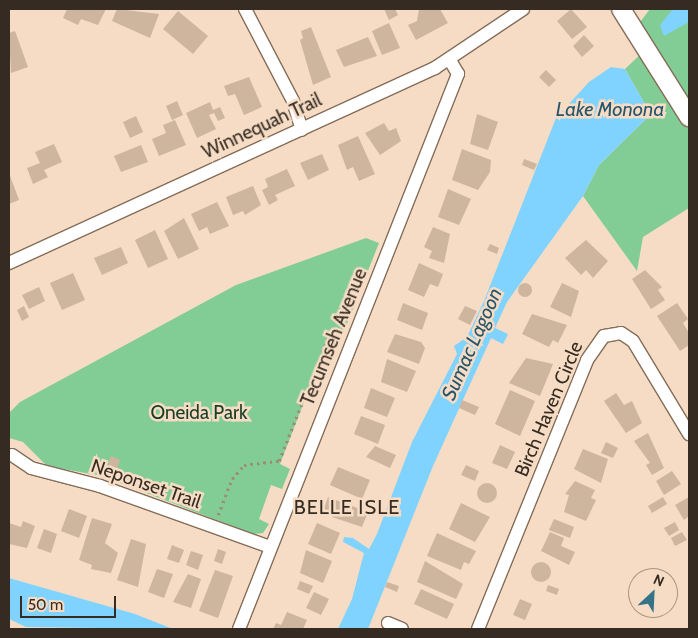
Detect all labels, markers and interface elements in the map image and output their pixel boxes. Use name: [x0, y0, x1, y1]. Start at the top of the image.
street label: Winnequah Trail: [199, 88, 325, 164]
water label: Lake Monona: [556, 97, 664, 121]
street label: Tecumseh Avenue: [296, 265, 372, 409]
water label: Sumac Lagoon: [437, 284, 507, 404]
street label: Birch Haven Circle: [510, 338, 588, 480]
park label: Oneida Park: [150, 402, 248, 424]
street label: Neponset Trail: [88, 455, 204, 513]
district label: BELLE ISLE: [292, 495, 402, 519]
north arrow: [628, 568, 678, 618]
text: N: [651, 570, 667, 591]
scale bar: [22, 586, 119, 618]
text: 50 m: [28, 596, 63, 614]

